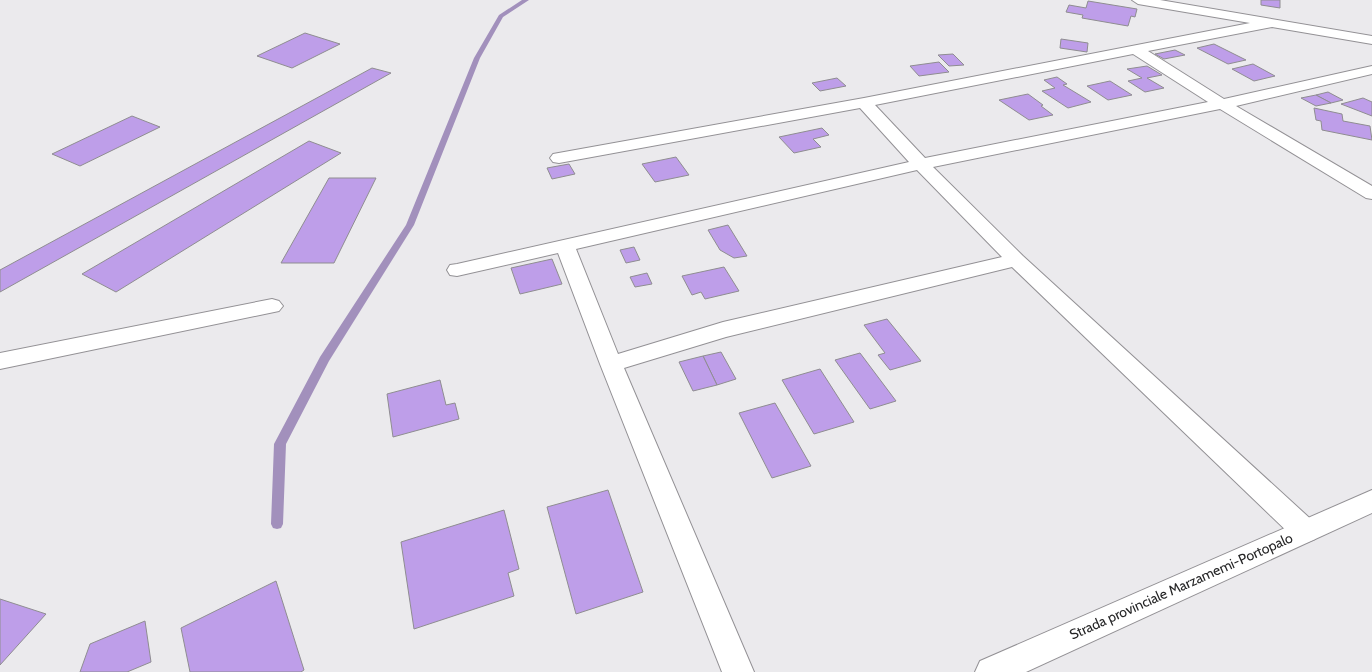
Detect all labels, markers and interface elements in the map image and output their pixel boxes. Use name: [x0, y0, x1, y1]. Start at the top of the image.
street label: Strada provinciale Marzamemi-Portopalo: [1067, 528, 1296, 644]

